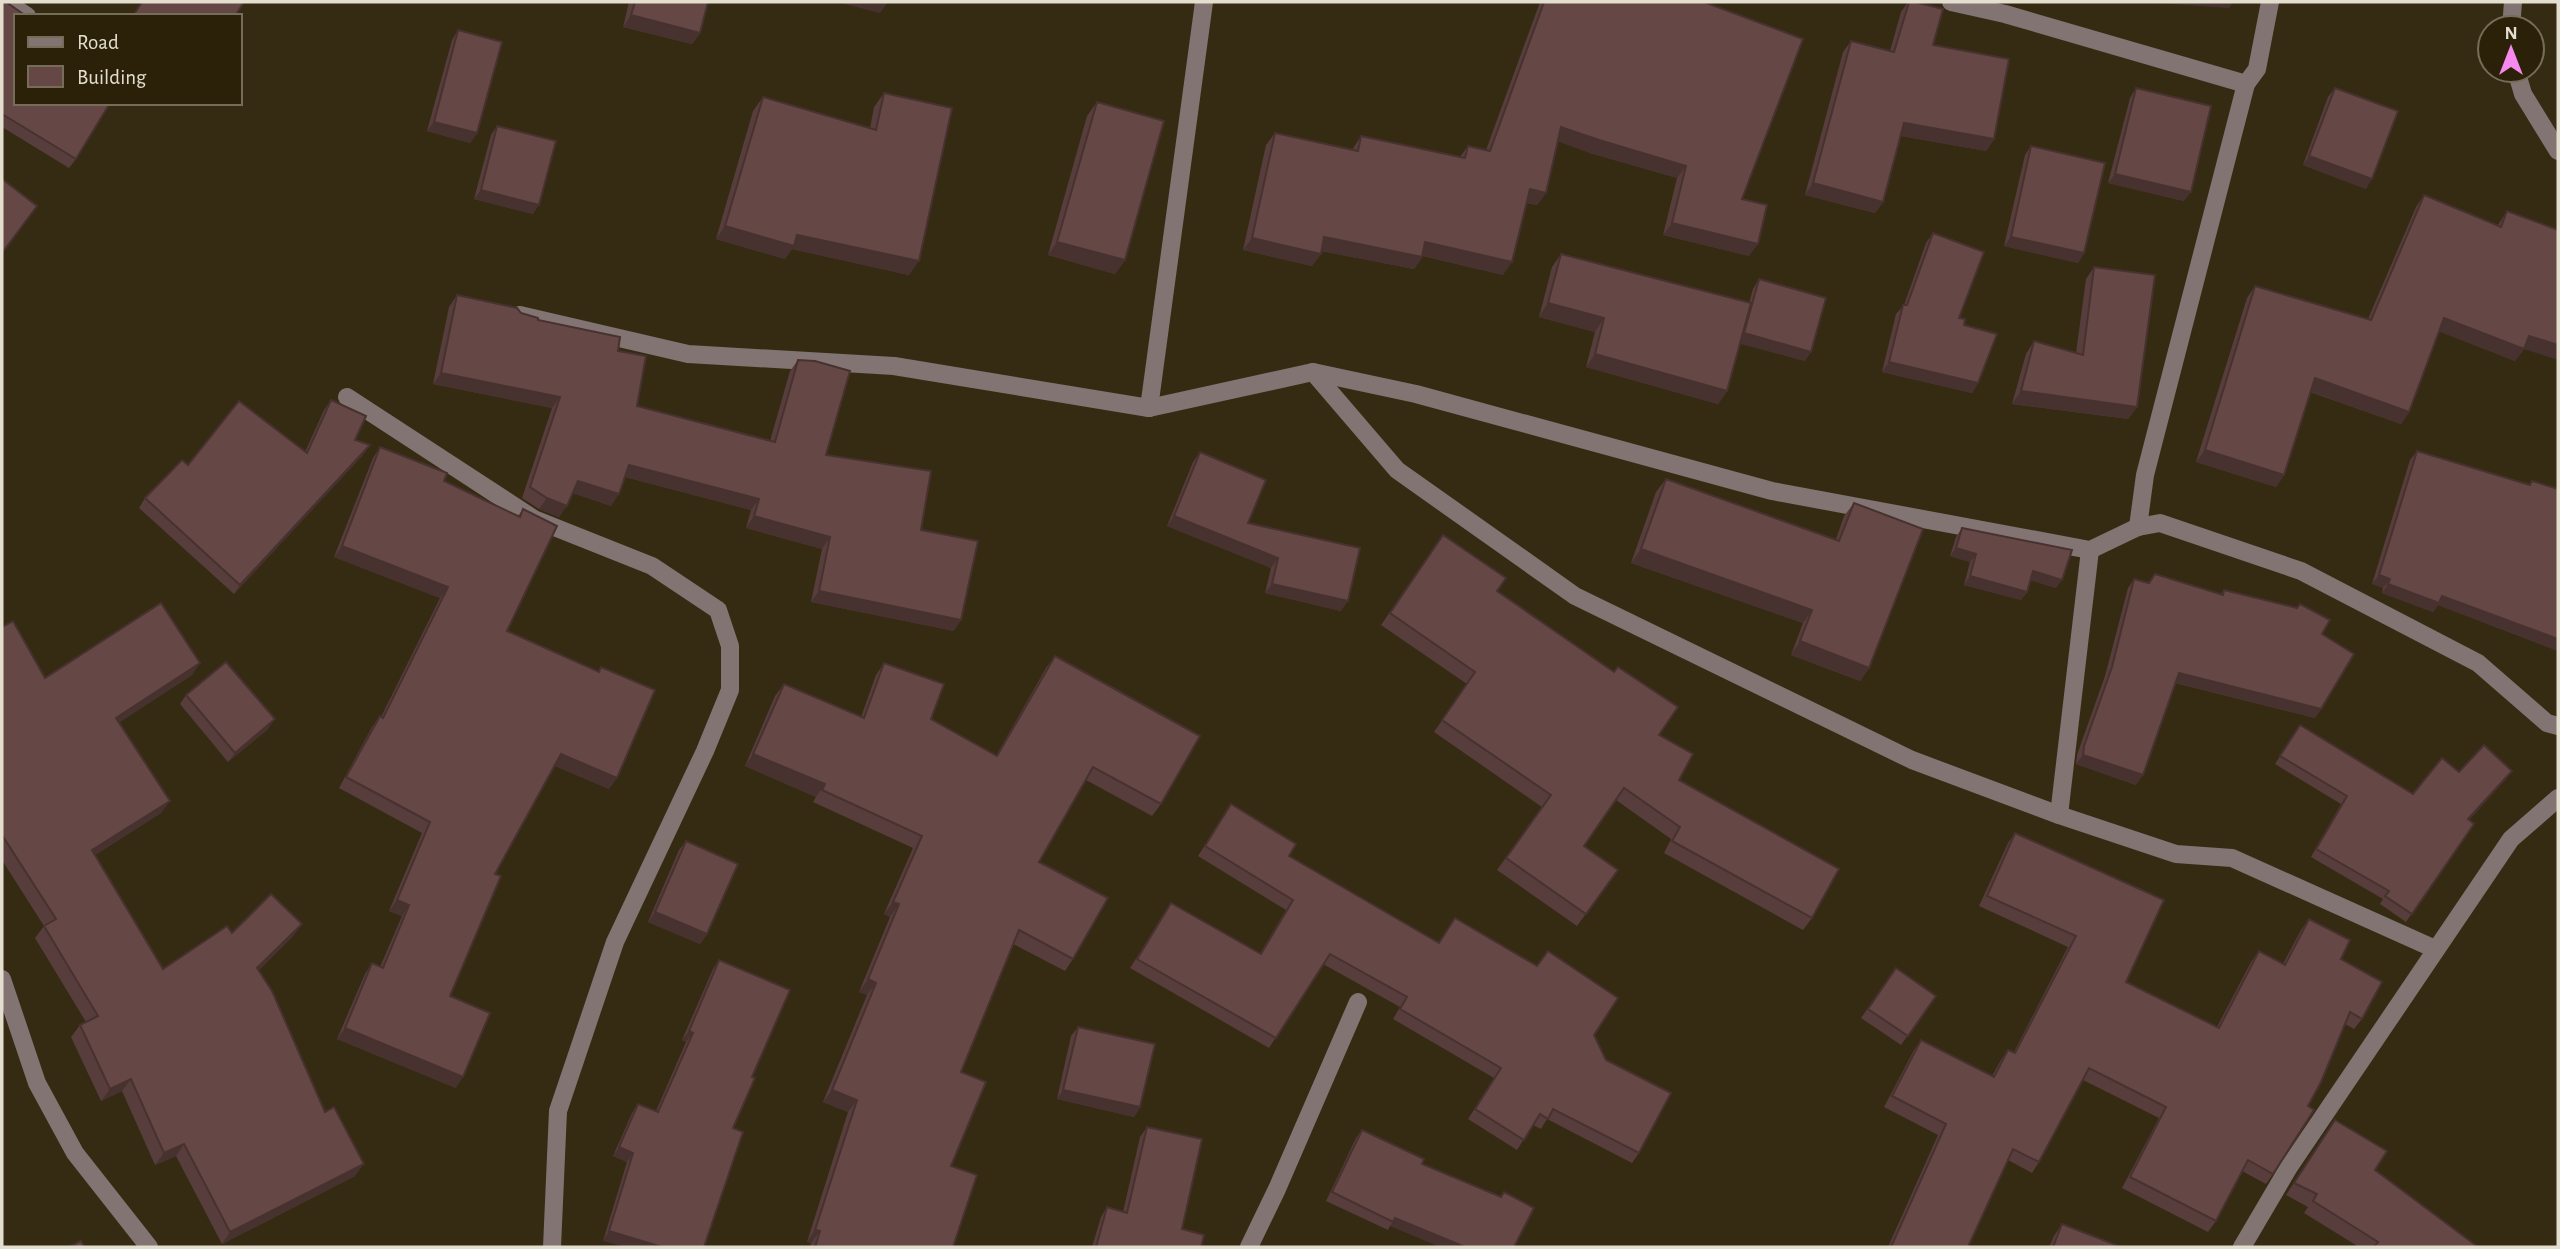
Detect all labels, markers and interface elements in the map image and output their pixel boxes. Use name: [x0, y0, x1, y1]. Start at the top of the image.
legend: [14, 14, 242, 105]
north arrow: [2476, 14, 2546, 84]
text: N: [2504, 24, 2518, 43]
text: Road: [77, 32, 119, 53]
text: Building: [77, 67, 147, 88]

